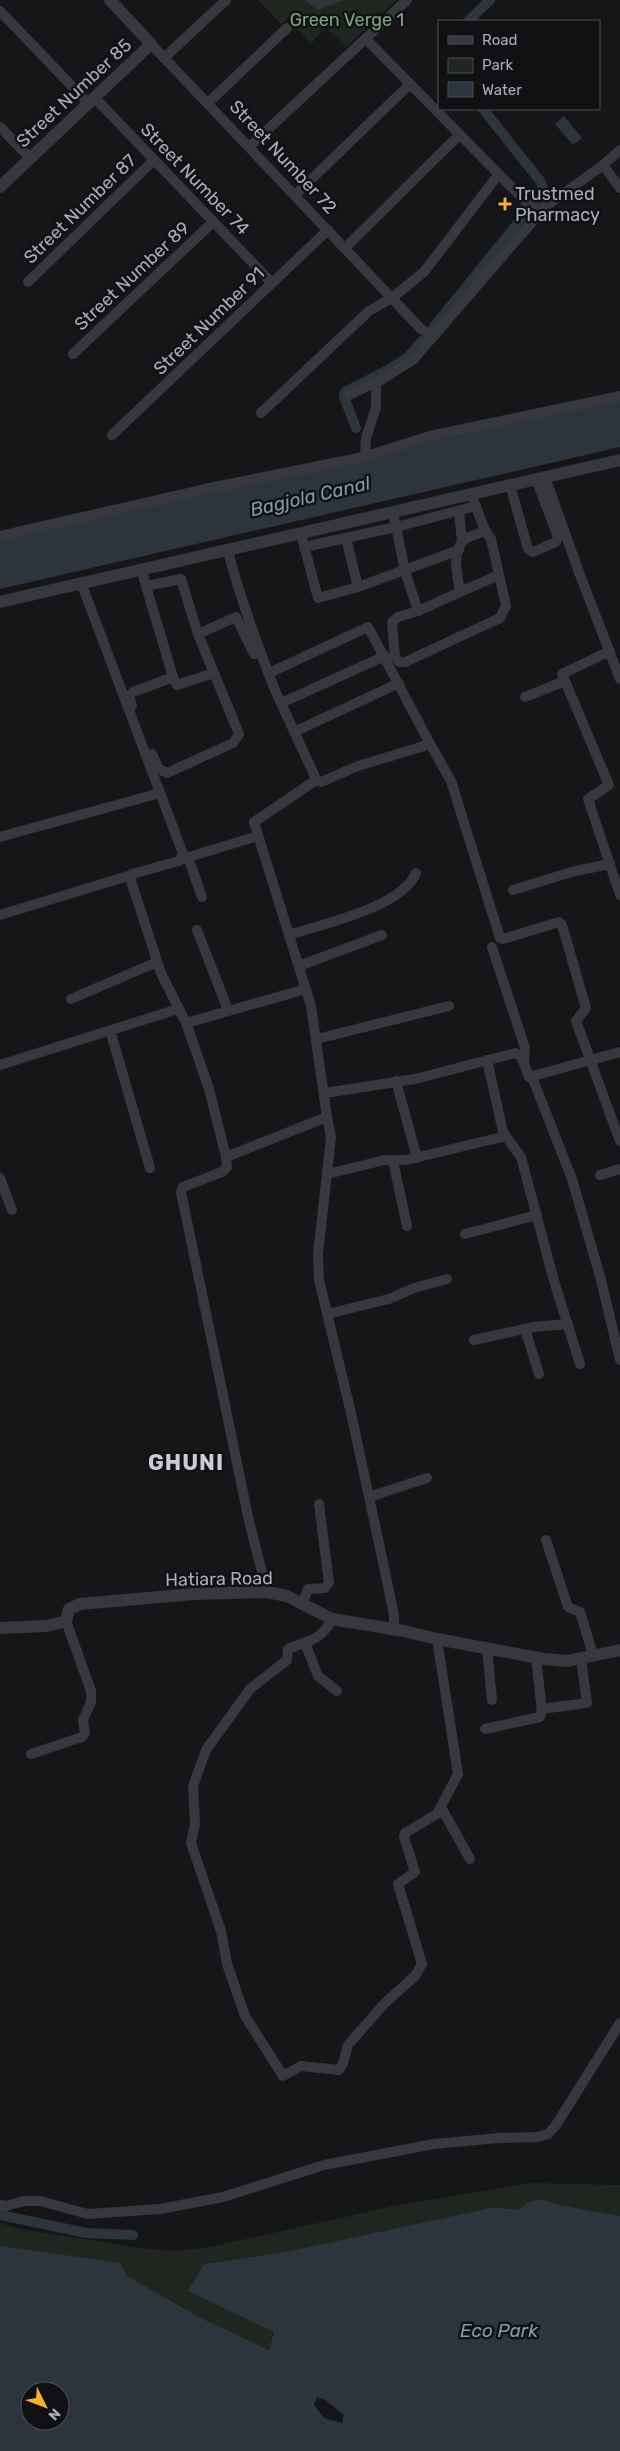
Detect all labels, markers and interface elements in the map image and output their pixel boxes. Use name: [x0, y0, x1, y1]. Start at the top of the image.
park label: Green Verge 1: [290, 9, 404, 31]
legend: [438, 20, 600, 110]
text: Road: [482, 31, 518, 49]
street label: Street Number 85: [12, 34, 136, 152]
text: Park: [482, 56, 513, 74]
text: Water: [482, 81, 522, 99]
street label: Street Number 72: [225, 96, 341, 218]
street label: Street Number 74: [136, 118, 254, 240]
street label: Street Number 87: [19, 150, 141, 268]
place label: Trustmed Pharmacy: [515, 183, 600, 226]
marker: Trustmed Pharmacy: [499, 198, 511, 210]
street label: Street Number 89: [70, 217, 194, 335]
street label: Street Number 91: [149, 262, 269, 380]
water label: Bagjola Canal: [248, 471, 373, 521]
district label: GHUNI: [148, 1449, 224, 1476]
street label: Hatiara Road: [165, 1567, 273, 1591]
water label: Eco Park: [460, 2319, 538, 2342]
north arrow: [20, 2381, 70, 2431]
text: N: [45, 2405, 64, 2424]

